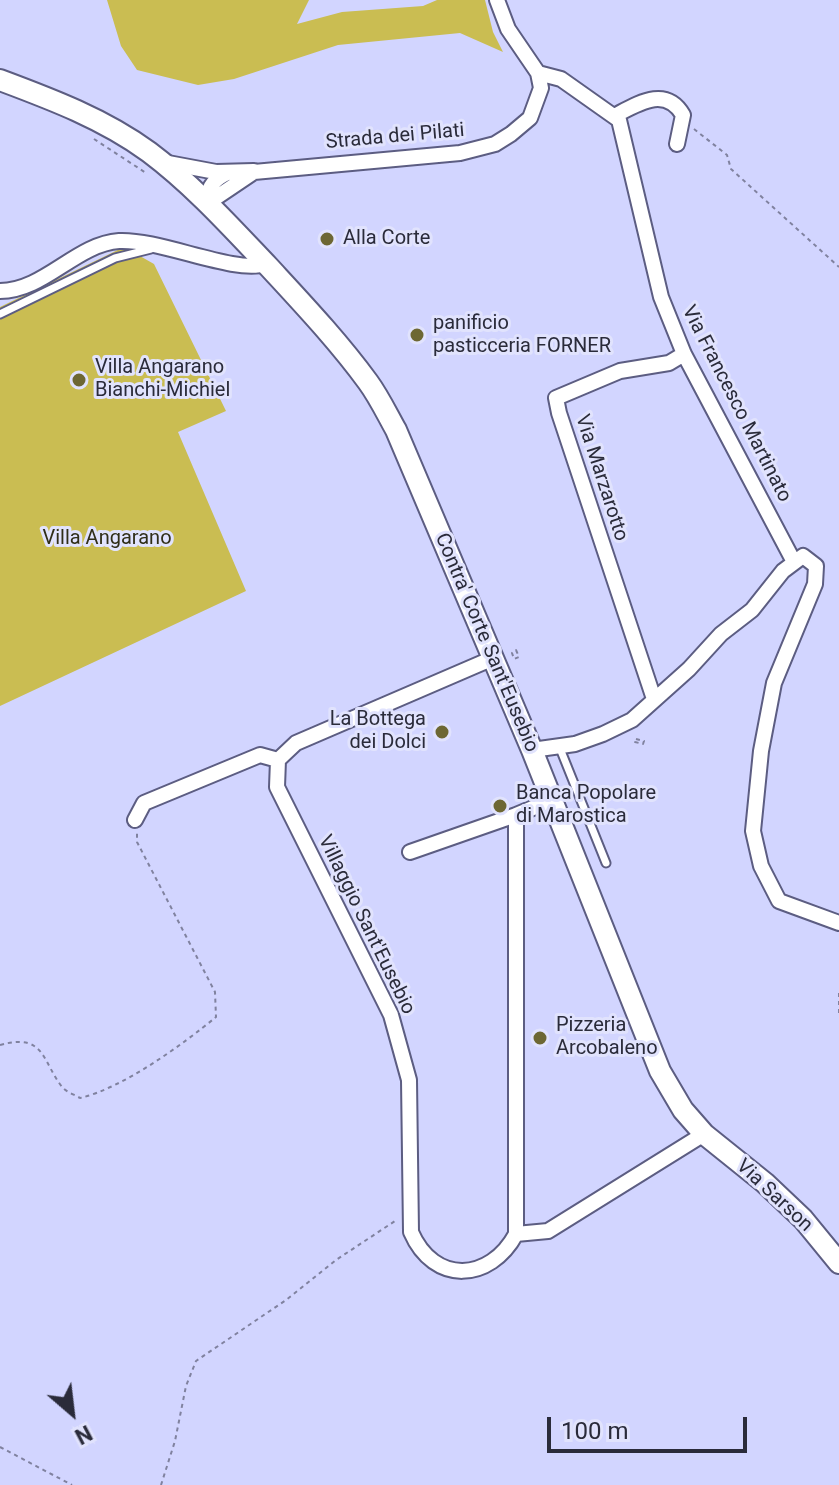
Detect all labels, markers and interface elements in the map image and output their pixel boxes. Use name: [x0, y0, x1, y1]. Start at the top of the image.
street label: Strada dei Pilati: [325, 119, 465, 155]
place label: Alla Corte: [343, 227, 430, 251]
marker: Alla Corte: [318, 230, 336, 248]
street label: Via Francesco Martinato: [676, 302, 796, 506]
place label: panificio pasticceria FORNER: [433, 312, 611, 359]
marker: panificio pasticceria FORNER: [408, 326, 426, 344]
place label: Villa Angarano Bianchi-Michiel: [95, 356, 230, 403]
marker: Villa Angarano Bianchi-Michiel: [70, 371, 88, 389]
street label: Via Marzarotto: [569, 412, 633, 544]
park label: Villa Angarano: [42, 527, 172, 551]
street label: Contra' Corte Sant'Eusebio: [429, 530, 543, 756]
place label: La Bottega dei Dolci: [330, 708, 426, 755]
marker: La Bottega dei Dolci: [433, 723, 451, 741]
place label: Banca Popolare di Marostica: [516, 782, 656, 829]
marker: Banca Popolare di Marostica: [491, 797, 509, 815]
street label: Villaggio Sant'Eusebio: [312, 831, 420, 1019]
place label: Pizzeria Arcobaleno: [556, 1014, 658, 1061]
marker: Pizzeria Arcobaleno: [531, 1029, 549, 1047]
street label: Via Sarson: [731, 1155, 817, 1237]
north arrow: [32, 1373, 112, 1453]
scale bar: [551, 1401, 751, 1451]
text: 100 m: [561, 1417, 628, 1445]
text: N: [71, 1420, 96, 1449]

